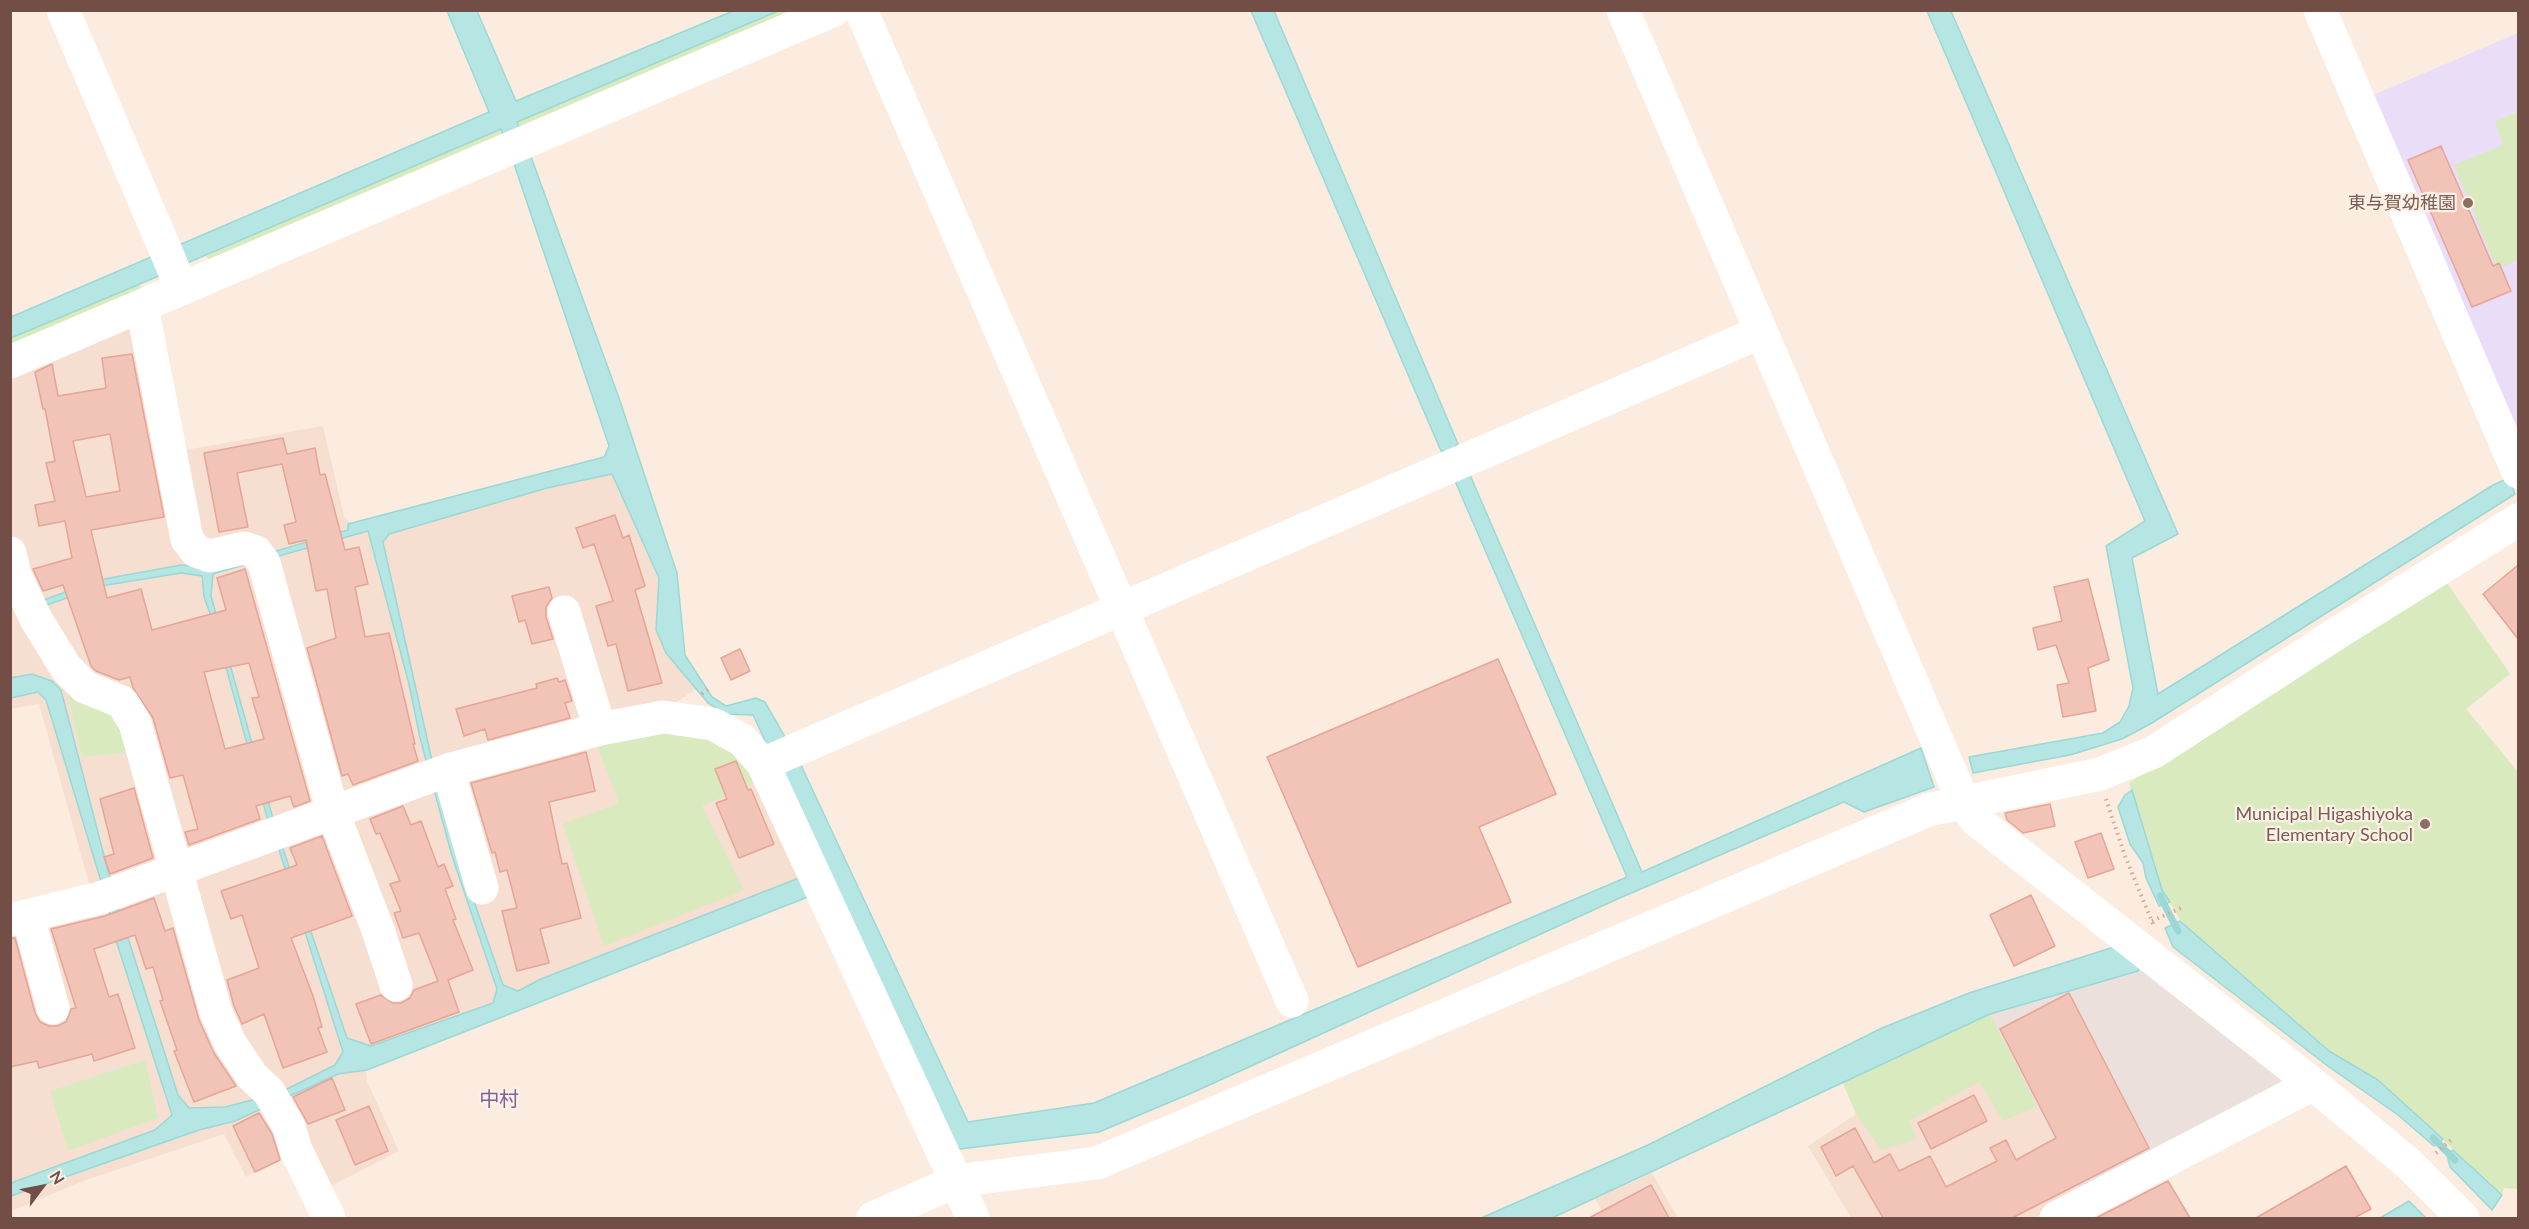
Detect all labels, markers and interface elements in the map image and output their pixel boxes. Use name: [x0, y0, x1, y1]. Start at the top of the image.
place label: 東与賀幼稚園: [2348, 192, 2456, 214]
marker: 東与賀幼稚園: [2461, 196, 2475, 210]
place label: Municipal Higashiyoka Elementary School: [2236, 803, 2413, 846]
marker: Municipal Higashiyoka Elementary School: [2418, 817, 2432, 831]
district label: 中村: [479, 1088, 519, 1112]
north arrow: [12, 1157, 72, 1217]
text: N: [46, 1167, 69, 1187]

